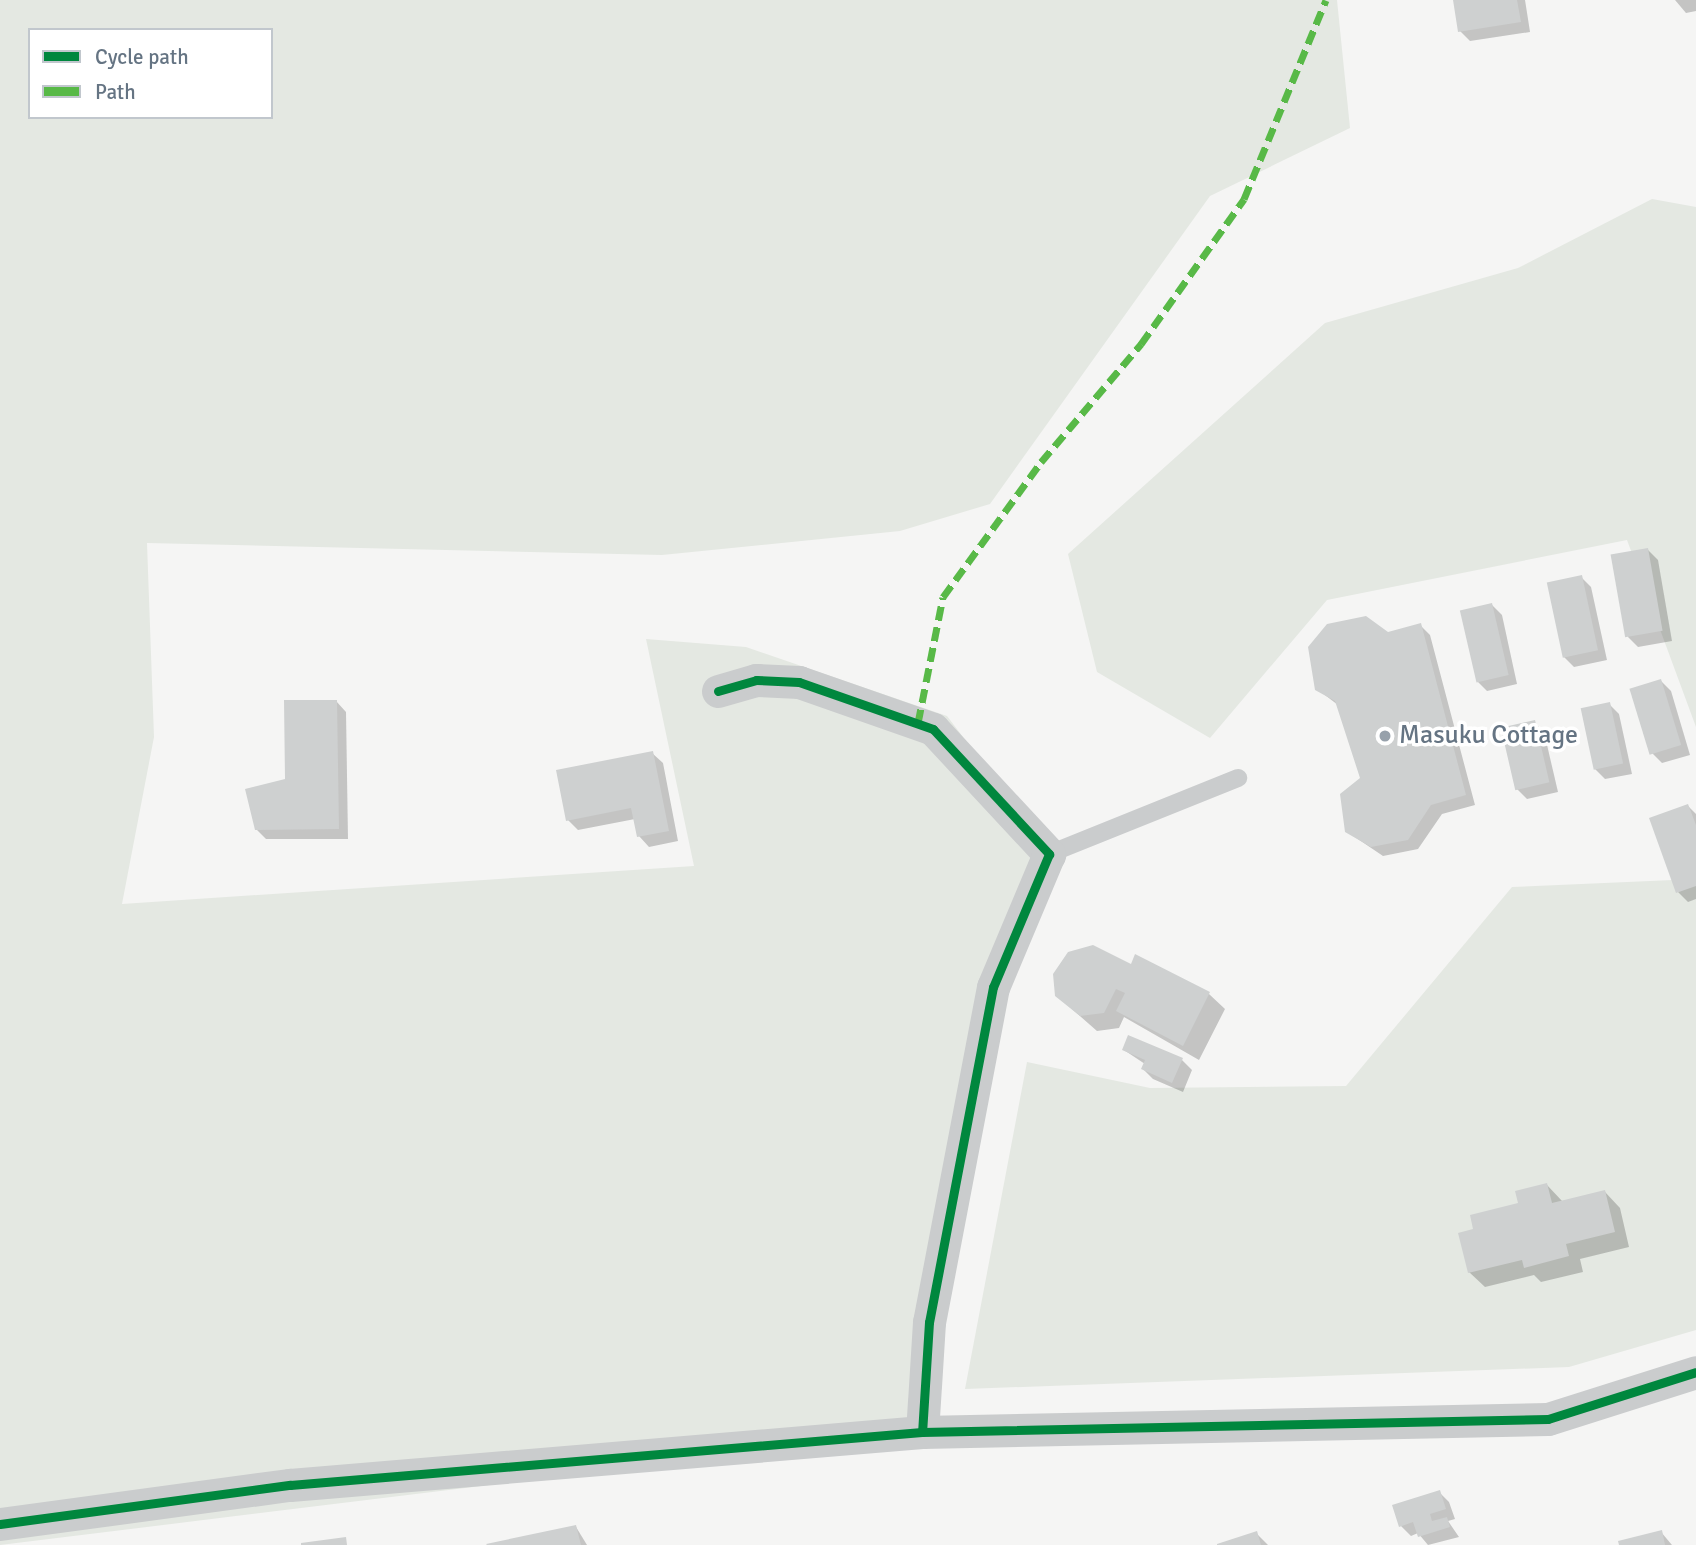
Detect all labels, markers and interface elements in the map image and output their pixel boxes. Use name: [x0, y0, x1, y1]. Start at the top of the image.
legend: [28, 28, 273, 119]
text: Cycle path: [95, 44, 189, 70]
text: Path: [95, 79, 136, 105]
place label: Masuku Cottage: [1399, 720, 1578, 752]
marker: Masuku Cottage: [1377, 728, 1393, 744]

